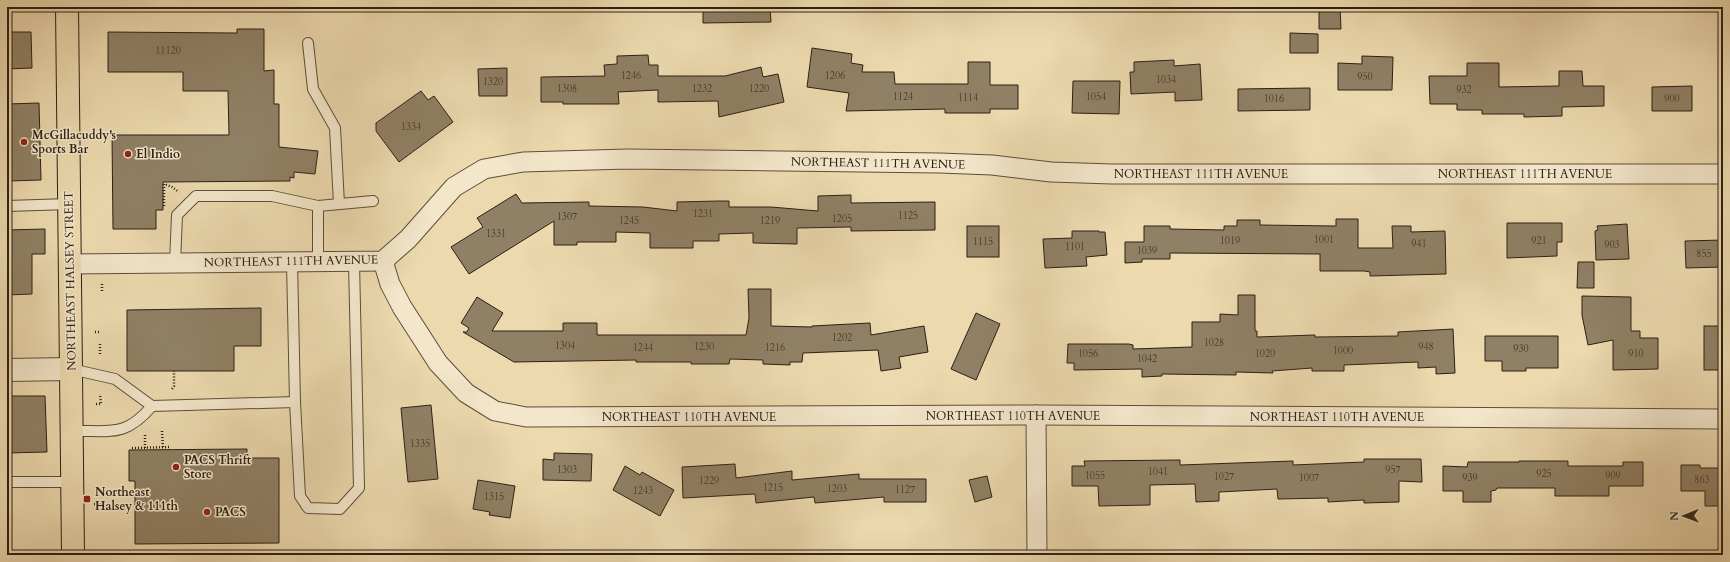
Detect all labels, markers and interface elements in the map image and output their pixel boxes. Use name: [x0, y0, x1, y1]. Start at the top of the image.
house number: 11120: [155, 44, 181, 58]
house number: 1246: [621, 69, 641, 83]
house number: 1206: [825, 69, 845, 83]
house number: 950: [1357, 70, 1373, 84]
house number: 1034: [1156, 73, 1176, 87]
house number: 1320: [483, 75, 503, 89]
house number: 1308: [557, 82, 577, 96]
house number: 1232: [692, 82, 712, 96]
house number: 1220: [749, 82, 769, 96]
house number: 932: [1456, 83, 1472, 97]
house number: 1124: [893, 90, 913, 104]
house number: 1054: [1086, 90, 1106, 104]
house number: 1114: [958, 91, 978, 105]
house number: 1016: [1264, 92, 1284, 106]
house number: 900: [1664, 92, 1680, 106]
house number: 1334: [401, 120, 421, 134]
place label: McGillacuddy's Sports Bar: [32, 127, 116, 157]
marker: McGillacuddy's Sports Bar: [19, 137, 29, 147]
place label: El Indio: [136, 146, 180, 162]
marker: El Indio: [123, 149, 133, 159]
street label: NORTHEAST 111TH AVENUE: [791, 153, 965, 173]
street label: NORTHEAST 111TH AVENUE: [1114, 166, 1288, 182]
street label: NORTHEAST 111TH AVENUE: [1438, 166, 1612, 182]
street label: NORTHEAST HALSEY STREET: [60, 191, 80, 371]
house number: 1231: [693, 207, 713, 221]
house number: 1125: [898, 209, 918, 223]
house number: 1307: [557, 210, 577, 224]
house number: 1205: [832, 212, 852, 226]
house number: 1245: [619, 214, 639, 228]
house number: 1219: [760, 214, 780, 228]
house number: 1331: [486, 227, 506, 241]
house number: 1001: [1314, 233, 1334, 247]
house number: 1019: [1220, 234, 1240, 248]
house number: 921: [1531, 234, 1547, 248]
house number: 1115: [973, 235, 993, 249]
house number: 941: [1411, 237, 1427, 251]
house number: 903: [1604, 238, 1620, 252]
house number: 1101: [1065, 240, 1085, 254]
house number: 1039: [1137, 244, 1157, 258]
house number: 855: [1696, 247, 1712, 261]
street label: NORTHEAST 111TH AVENUE: [204, 251, 378, 271]
house number: 1202: [832, 331, 852, 345]
house number: 1028: [1204, 336, 1224, 350]
house number: 1304: [555, 339, 575, 353]
house number: 1230: [694, 340, 714, 354]
house number: 948: [1418, 340, 1434, 354]
house number: 1244: [633, 341, 653, 355]
house number: 1216: [765, 341, 785, 355]
house number: 930: [1513, 342, 1529, 356]
house number: 1000: [1333, 344, 1353, 358]
house number: 1056: [1078, 347, 1098, 361]
house number: 1020: [1255, 347, 1275, 361]
house number: 910: [1628, 347, 1644, 361]
house number: 1042: [1137, 352, 1157, 366]
street label: NORTHEAST 110TH AVENUE: [926, 408, 1100, 424]
street label: NORTHEAST 110TH AVENUE: [602, 409, 776, 425]
street label: NORTHEAST 110TH AVENUE: [1250, 409, 1424, 425]
house number: 1335: [410, 437, 430, 451]
place label: PACS Thrift Store: [184, 452, 252, 482]
marker: PACS Thrift Store: [171, 462, 181, 472]
house number: 1303: [557, 463, 577, 477]
house number: 957: [1385, 463, 1401, 477]
house number: 1041: [1148, 465, 1168, 479]
house number: 925: [1536, 467, 1552, 481]
house number: 1055: [1085, 469, 1105, 483]
house number: 909: [1605, 469, 1621, 483]
house number: 1027: [1214, 470, 1234, 484]
house number: 1007: [1299, 471, 1319, 485]
house number: 939: [1462, 471, 1478, 485]
house number: 863: [1694, 473, 1710, 487]
house number: 1229: [699, 474, 719, 488]
house number: 1215: [763, 481, 783, 495]
house number: 1203: [827, 482, 847, 496]
house number: 1127: [895, 483, 915, 497]
place label: Northeast Halsey & 111th: [95, 484, 179, 514]
house number: 1243: [633, 484, 653, 498]
house number: 1315: [484, 490, 504, 504]
marker: Northeast Halsey & 111th: [82, 494, 92, 504]
north arrow: [1664, 496, 1704, 536]
place label: PACS: [215, 504, 246, 520]
marker: PACS: [202, 507, 212, 517]
text: N: [1667, 511, 1682, 521]

